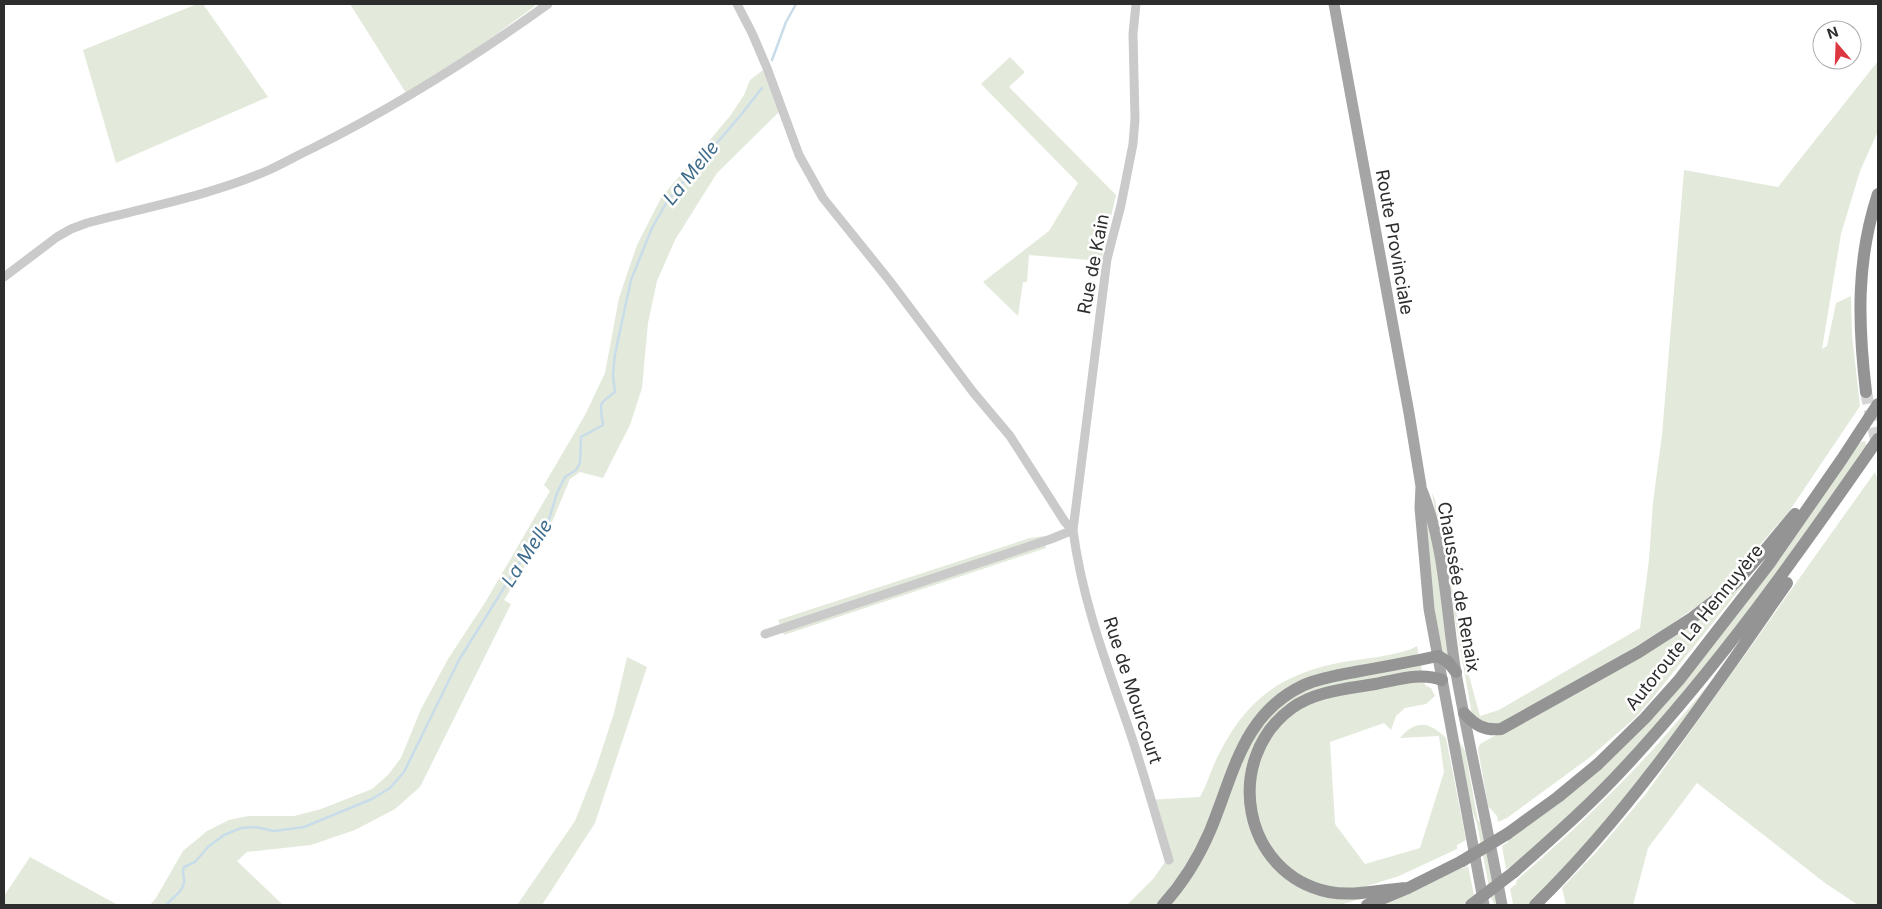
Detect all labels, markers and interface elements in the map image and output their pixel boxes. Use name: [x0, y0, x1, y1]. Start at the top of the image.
north arrow: [1812, 20, 1862, 70]
text: N: [1825, 22, 1840, 42]
water label: La Melle: [658, 136, 724, 210]
street label: Route Provinciale: [1372, 168, 1418, 316]
street label: Rue de Kain: [1073, 212, 1113, 316]
street label: Chaussée de Renaix: [1434, 500, 1484, 674]
water label: La Melle: [497, 515, 557, 591]
street label: Autoroute La Hennuyère: [1621, 540, 1767, 714]
street label: Rue de Mourcourt: [1099, 614, 1167, 766]

